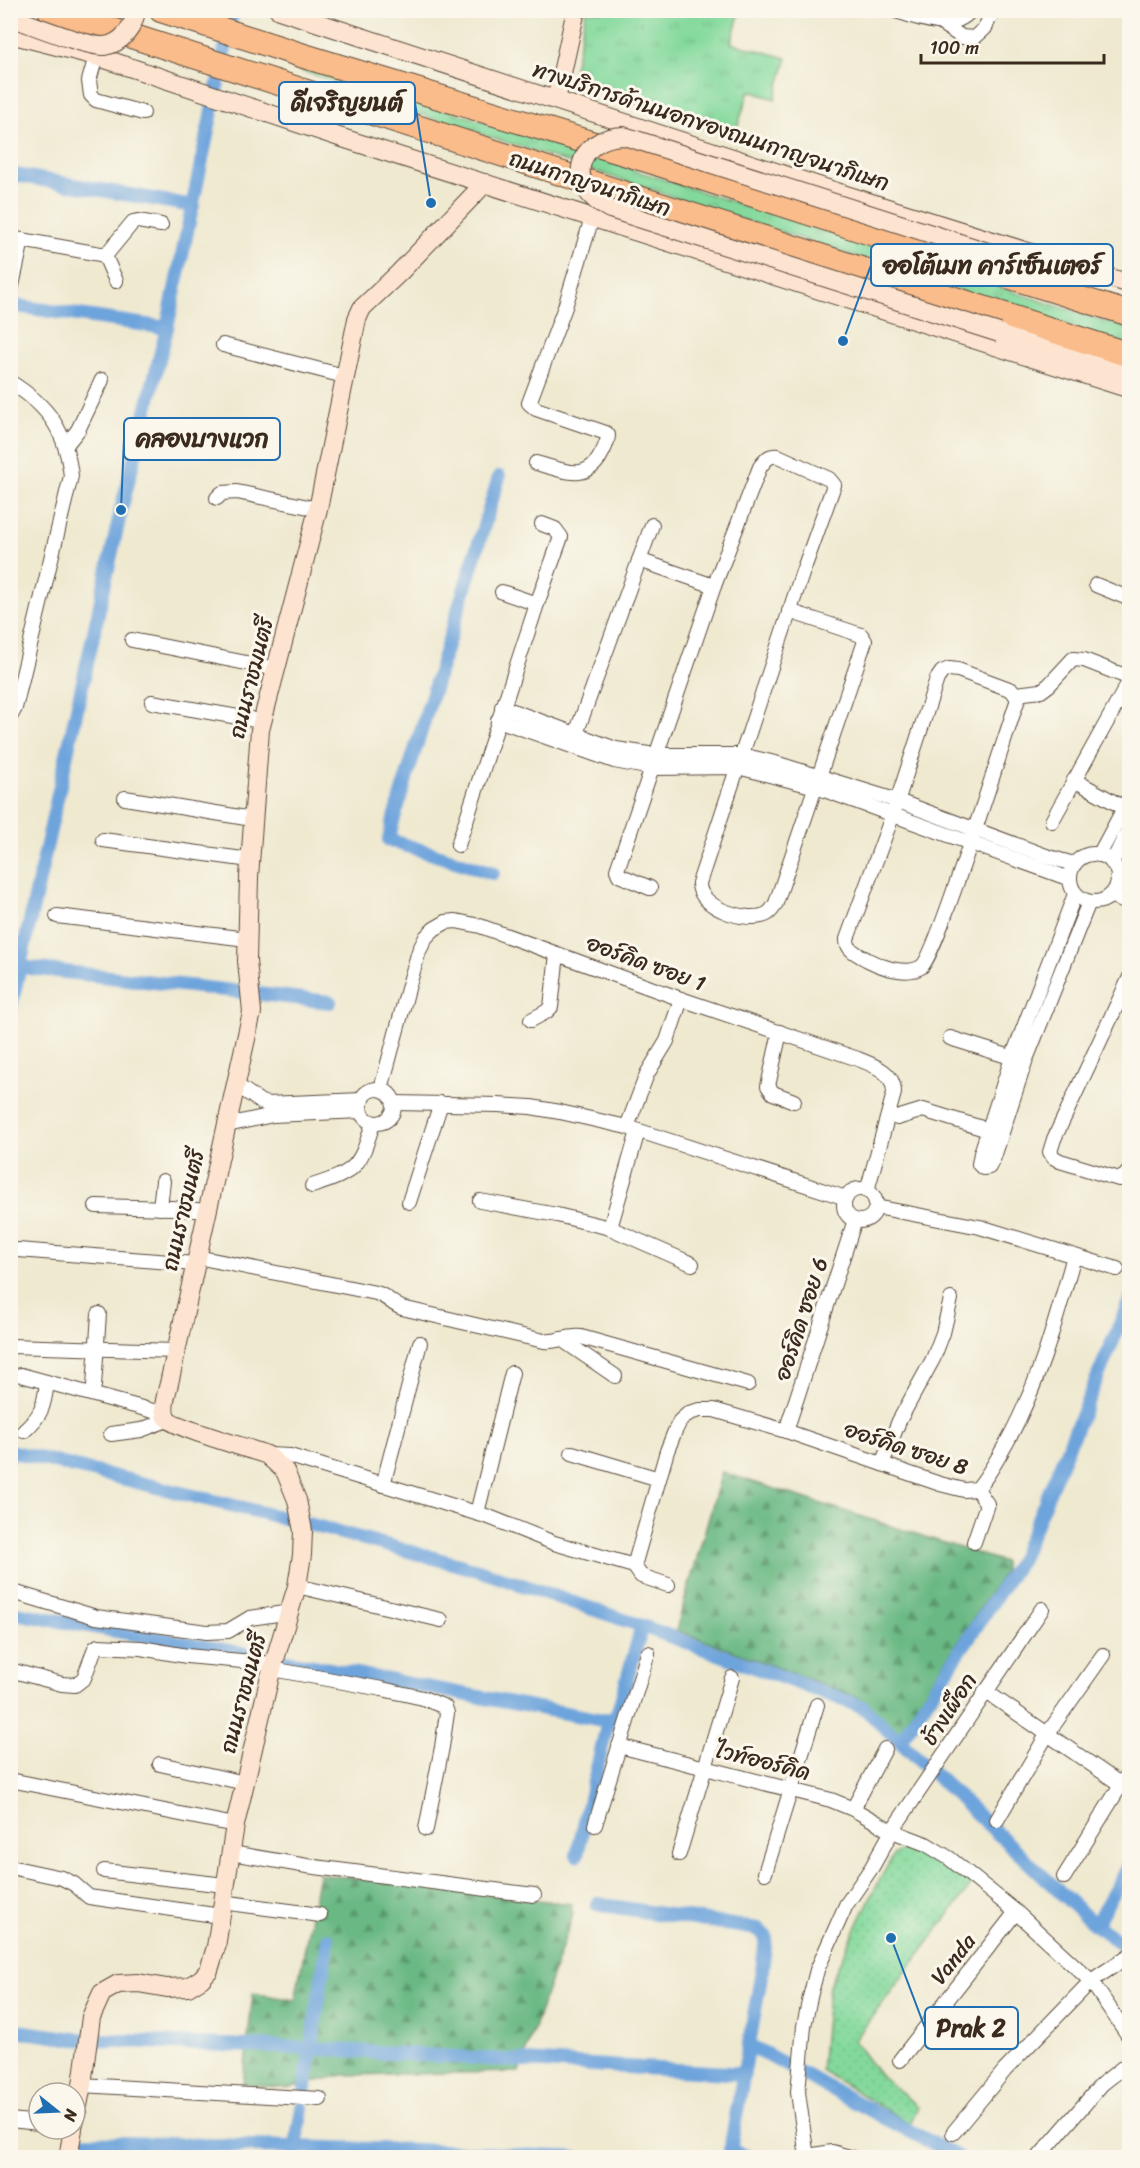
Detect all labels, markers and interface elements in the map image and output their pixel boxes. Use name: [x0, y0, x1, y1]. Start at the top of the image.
scale bar: [921, 27, 1104, 65]
text: 100 m: [930, 32, 979, 64]
street label: ทางบริการด้านนอกของถนนกาญจนาภิเษก: [529, 56, 893, 196]
callout: ดีเจริญยนต์: [279, 82, 415, 124]
text: ดีเจริญยนต์: [290, 82, 408, 124]
street label: ถนนกาญจนาภิเษก: [506, 144, 674, 222]
callout: ออโต้เมท คาร์เซ็นเตอร์: [871, 244, 1113, 286]
text: ออโต้เมท คาร์เซ็นเตอร์: [882, 245, 1106, 287]
callout: คลองบางแวก: [124, 418, 280, 460]
text: คลองบางแวก: [135, 418, 268, 460]
street label: ถนนราชมนตรี: [217, 610, 286, 743]
street label: ออร์คิด ซอย 1: [580, 923, 711, 1003]
street label: ถนนราชมนตรี: [150, 1142, 217, 1275]
street label: ออร์คิด ซอย 6: [762, 1252, 839, 1387]
street label: ออร์คิด ซอย 8: [838, 1409, 973, 1486]
street label: ถนนราชมนตรี: [208, 1625, 279, 1758]
street label: ช้างเผือก: [911, 1665, 987, 1753]
street label: ไวท์ออร์คิด: [711, 1730, 814, 1792]
street label: Vanda: [920, 1924, 987, 1993]
callout: Prak 2: [925, 2007, 1018, 2049]
text: Prak 2: [936, 2007, 1006, 2049]
north arrow: [27, 2081, 87, 2141]
text: N: [55, 2105, 87, 2126]

